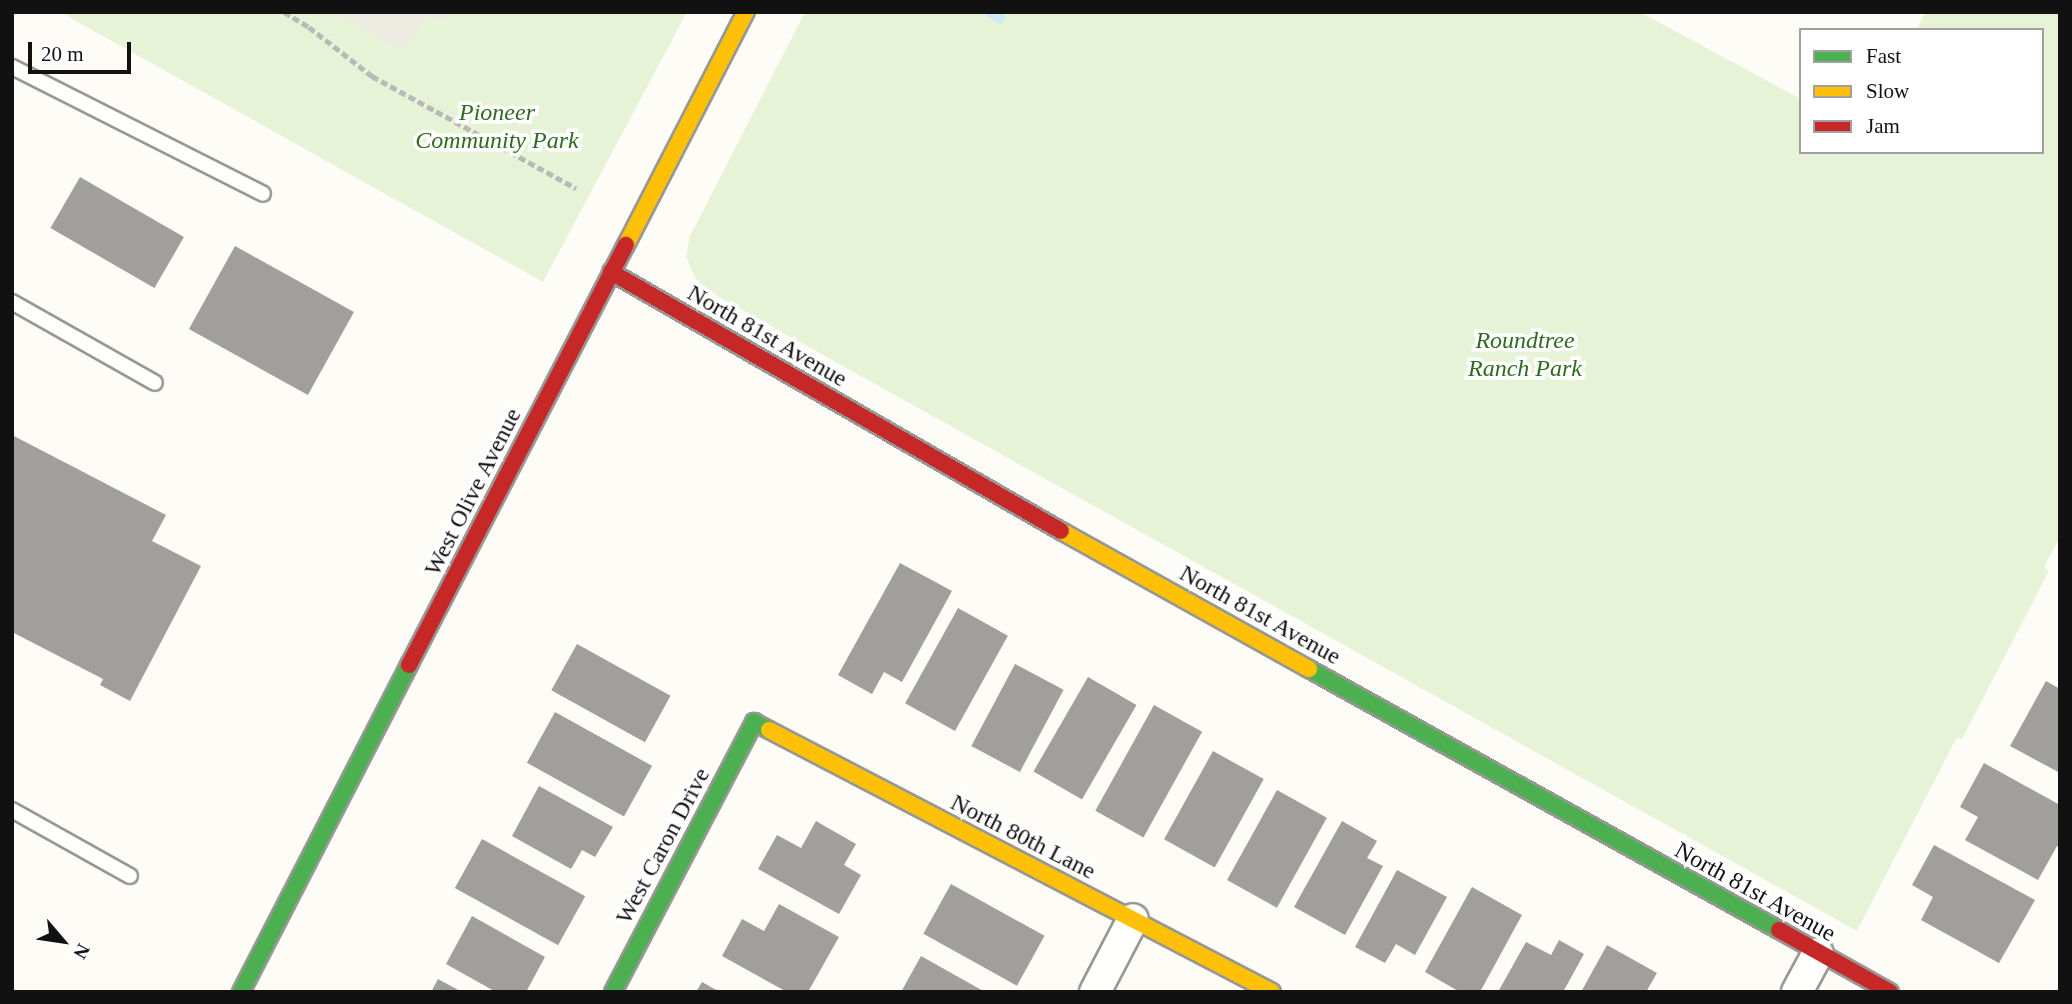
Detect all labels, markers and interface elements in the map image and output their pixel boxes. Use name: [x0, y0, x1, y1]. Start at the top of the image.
scale bar: [32, 28, 135, 72]
legend: [1799, 28, 2044, 154]
text: 20 m: [41, 42, 84, 66]
text: Fast: [1866, 44, 1901, 68]
text: Slow: [1866, 79, 1909, 103]
park label: Pioneer Community Park: [415, 99, 579, 155]
text: Jam: [1866, 114, 1900, 138]
street label: North 81st Avenue: [681, 278, 853, 394]
park label: Roundtree Ranch Park: [1468, 327, 1582, 383]
street label: West Olive Avenue: [418, 403, 528, 581]
street label: North 81st Avenue: [1174, 559, 1346, 671]
street label: West Caron Drive: [610, 763, 716, 929]
street label: North 80th Lane: [946, 788, 1100, 886]
street label: North 81st Avenue: [1669, 836, 1841, 948]
north arrow: [28, 906, 98, 976]
text: N: [69, 940, 94, 963]

